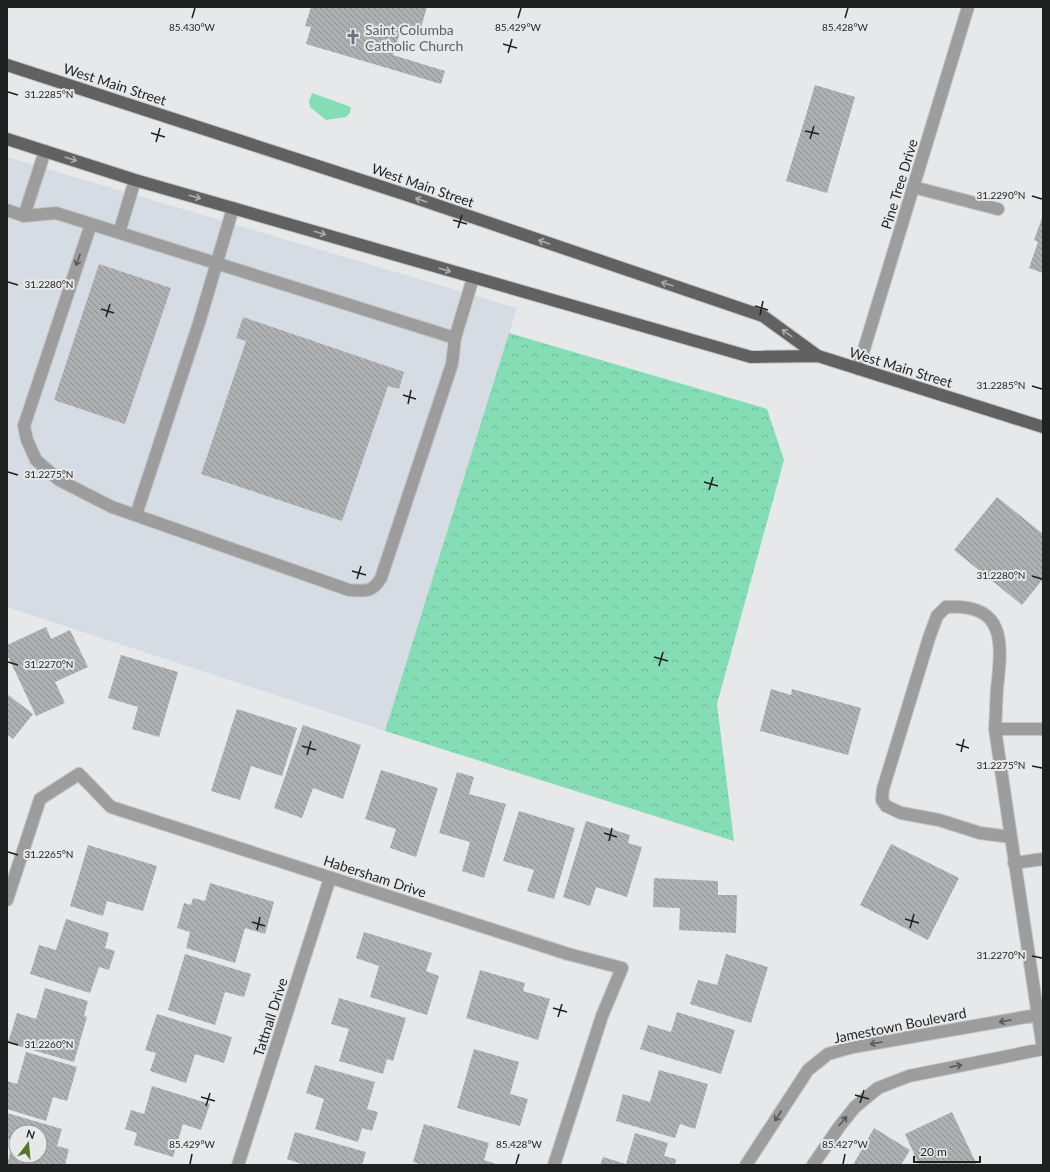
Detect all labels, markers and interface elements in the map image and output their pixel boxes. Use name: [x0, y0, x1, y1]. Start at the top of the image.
text: 85.430°W: [169, 21, 216, 33]
place label: Saint Columba Catholic Church: [365, 21, 463, 54]
text: 85.429°W: [495, 21, 542, 33]
text: 85.428°W: [822, 21, 869, 33]
church icon: Saint Columba Catholic Church: [344, 28, 362, 46]
street label: West Main Street: [61, 59, 169, 109]
text: 31.2285°N: [25, 88, 73, 100]
street label: Pine Tree Drive: [877, 137, 921, 231]
one-way arrow: [64, 156, 76, 164]
street label: West Main Street: [370, 160, 476, 210]
text: 31.2290°N: [977, 189, 1025, 201]
one-way arrow: [188, 194, 201, 201]
one-way arrow: [415, 196, 428, 203]
one-way arrow: [313, 230, 326, 237]
one-way arrow: [539, 238, 551, 246]
one-way arrow: [73, 254, 81, 266]
one-way arrow: [438, 267, 451, 274]
text: 31.2280°N: [25, 278, 73, 290]
one-way arrow: [662, 280, 674, 288]
one-way arrow: [781, 329, 792, 337]
street label: West Main Street: [847, 343, 955, 391]
text: 31.2285°N: [977, 379, 1025, 391]
text: 31.2275°N: [25, 468, 73, 480]
text: 31.2280°N: [977, 569, 1025, 581]
text: 31.2270°N: [25, 658, 73, 670]
text: 31.2275°N: [977, 759, 1025, 771]
text: 31.2265°N: [25, 848, 73, 860]
street label: Habersham Drive: [321, 851, 429, 901]
text: 31.2270°N: [977, 949, 1025, 961]
street label: Tattnall Drive: [249, 976, 291, 1058]
street label: Jamestown Boulevard: [832, 1004, 968, 1046]
one-way arrow: [999, 1017, 1012, 1025]
text: 31.2260°N: [25, 1038, 73, 1050]
one-way arrow: [870, 1039, 883, 1047]
one-way arrow: [950, 1062, 963, 1070]
one-way arrow: [774, 1110, 782, 1122]
one-way arrow: [838, 1116, 847, 1127]
north arrow: [8, 1124, 48, 1164]
text: N: [25, 1126, 37, 1141]
text: 85.429°W: [169, 1138, 216, 1150]
text: 85.428°W: [496, 1138, 543, 1150]
text: 85.427°W: [822, 1138, 869, 1150]
scale bar: [914, 1138, 980, 1164]
text: 20 m: [920, 1144, 947, 1159]

